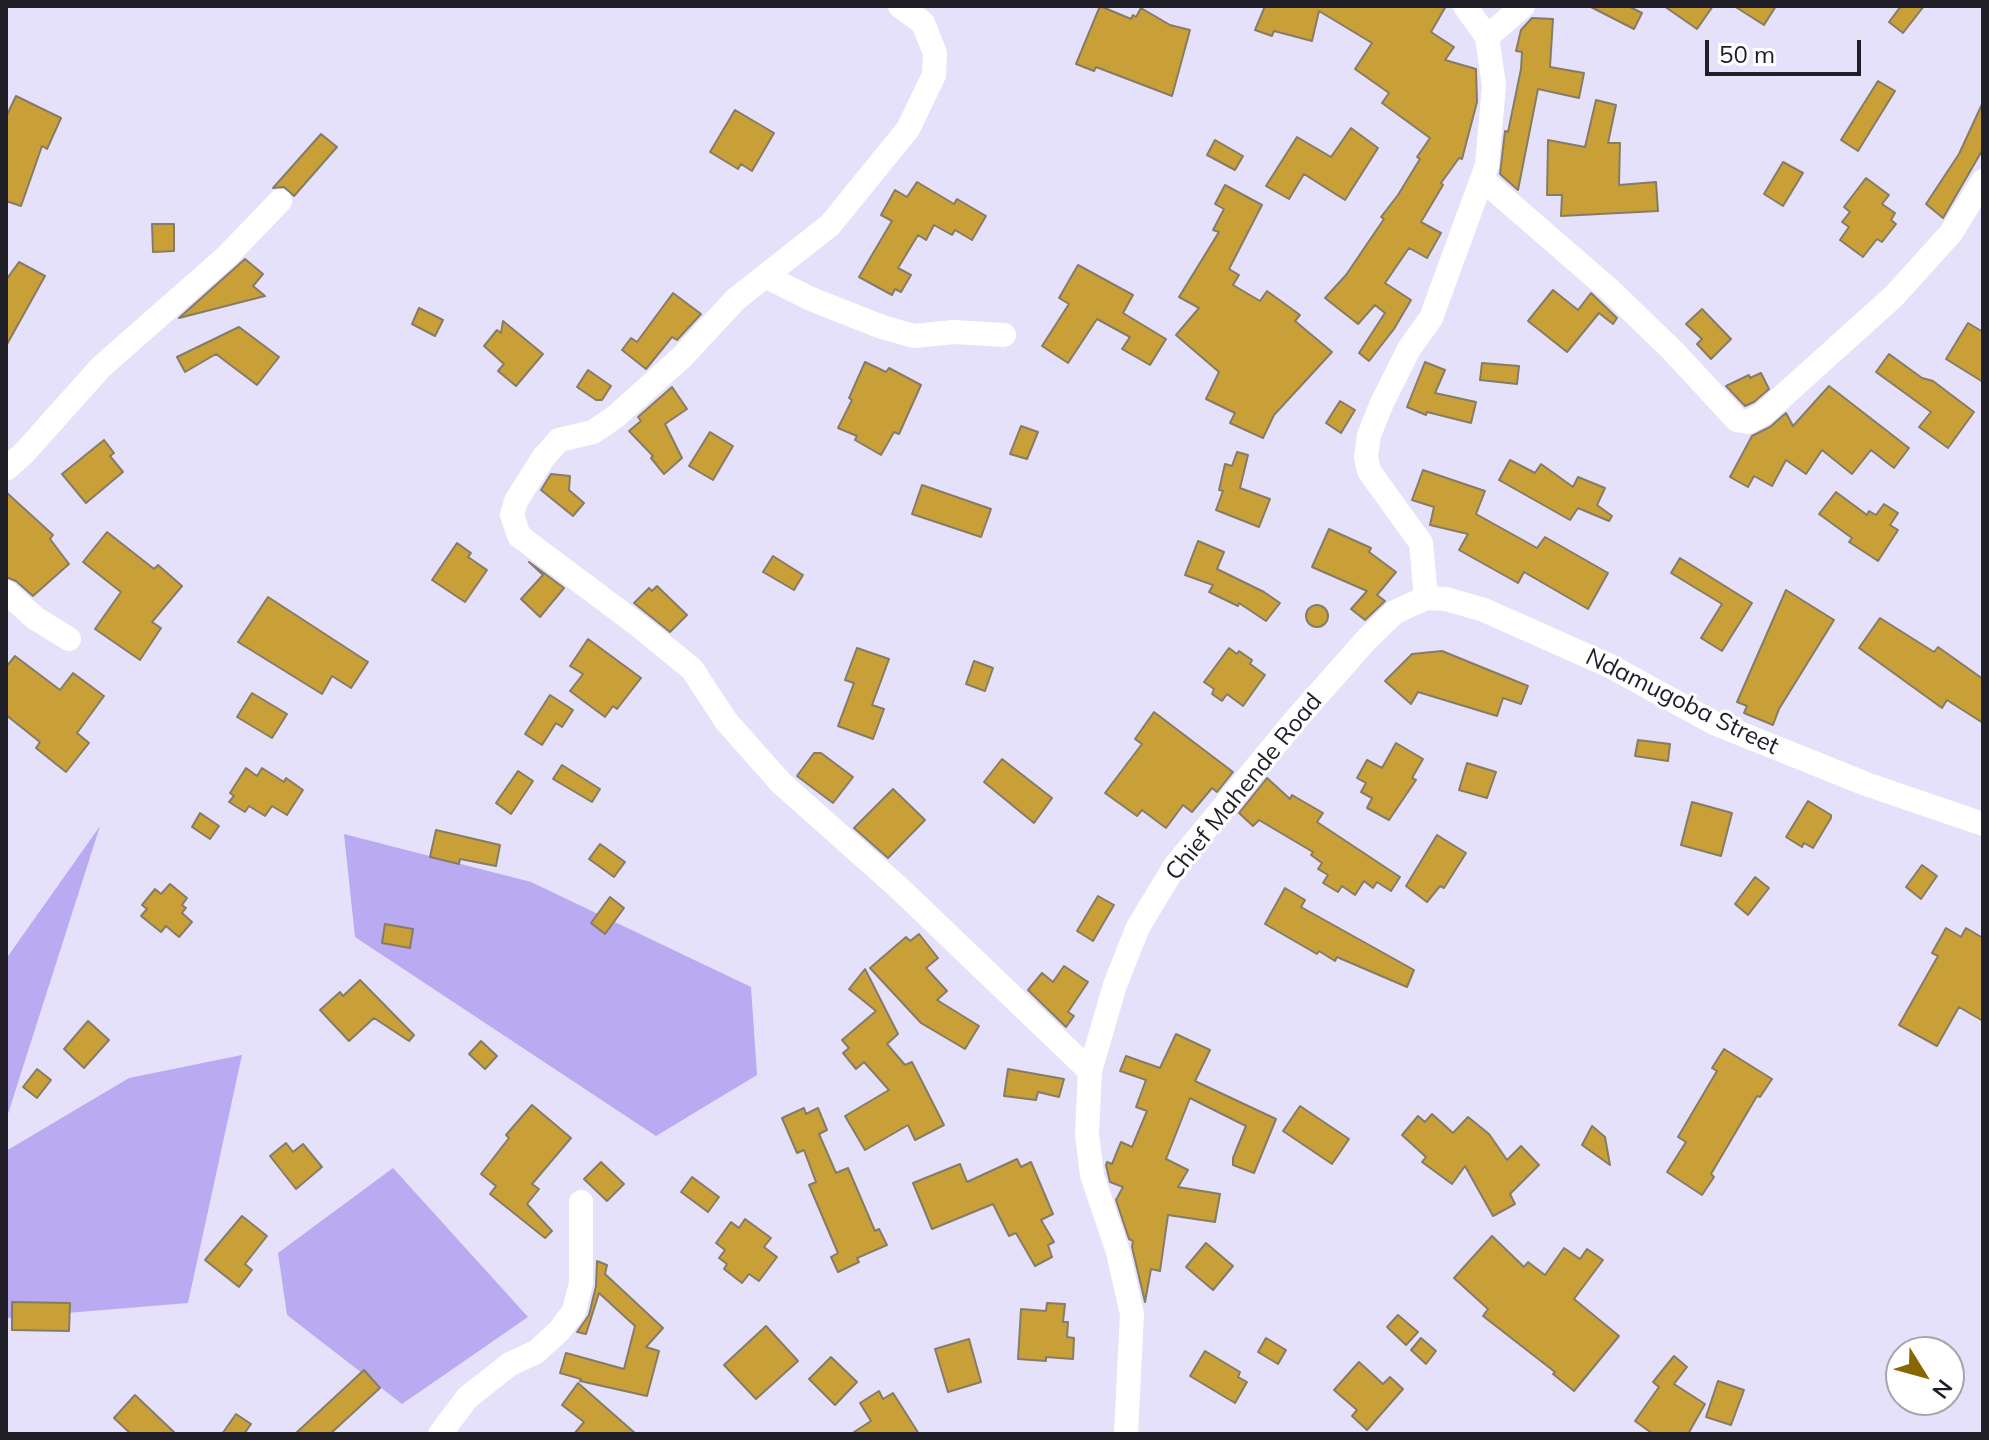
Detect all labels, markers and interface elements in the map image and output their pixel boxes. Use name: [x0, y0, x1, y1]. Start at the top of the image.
scale bar: [1709, 24, 1865, 74]
text: 50 m: [1719, 39, 1775, 69]
street label: Ndamugoba Street: [1581, 643, 1783, 761]
street label: Chief Mahende Road: [1160, 688, 1328, 886]
north arrow: [1885, 1336, 1965, 1416]
text: N: [1926, 1374, 1959, 1404]

